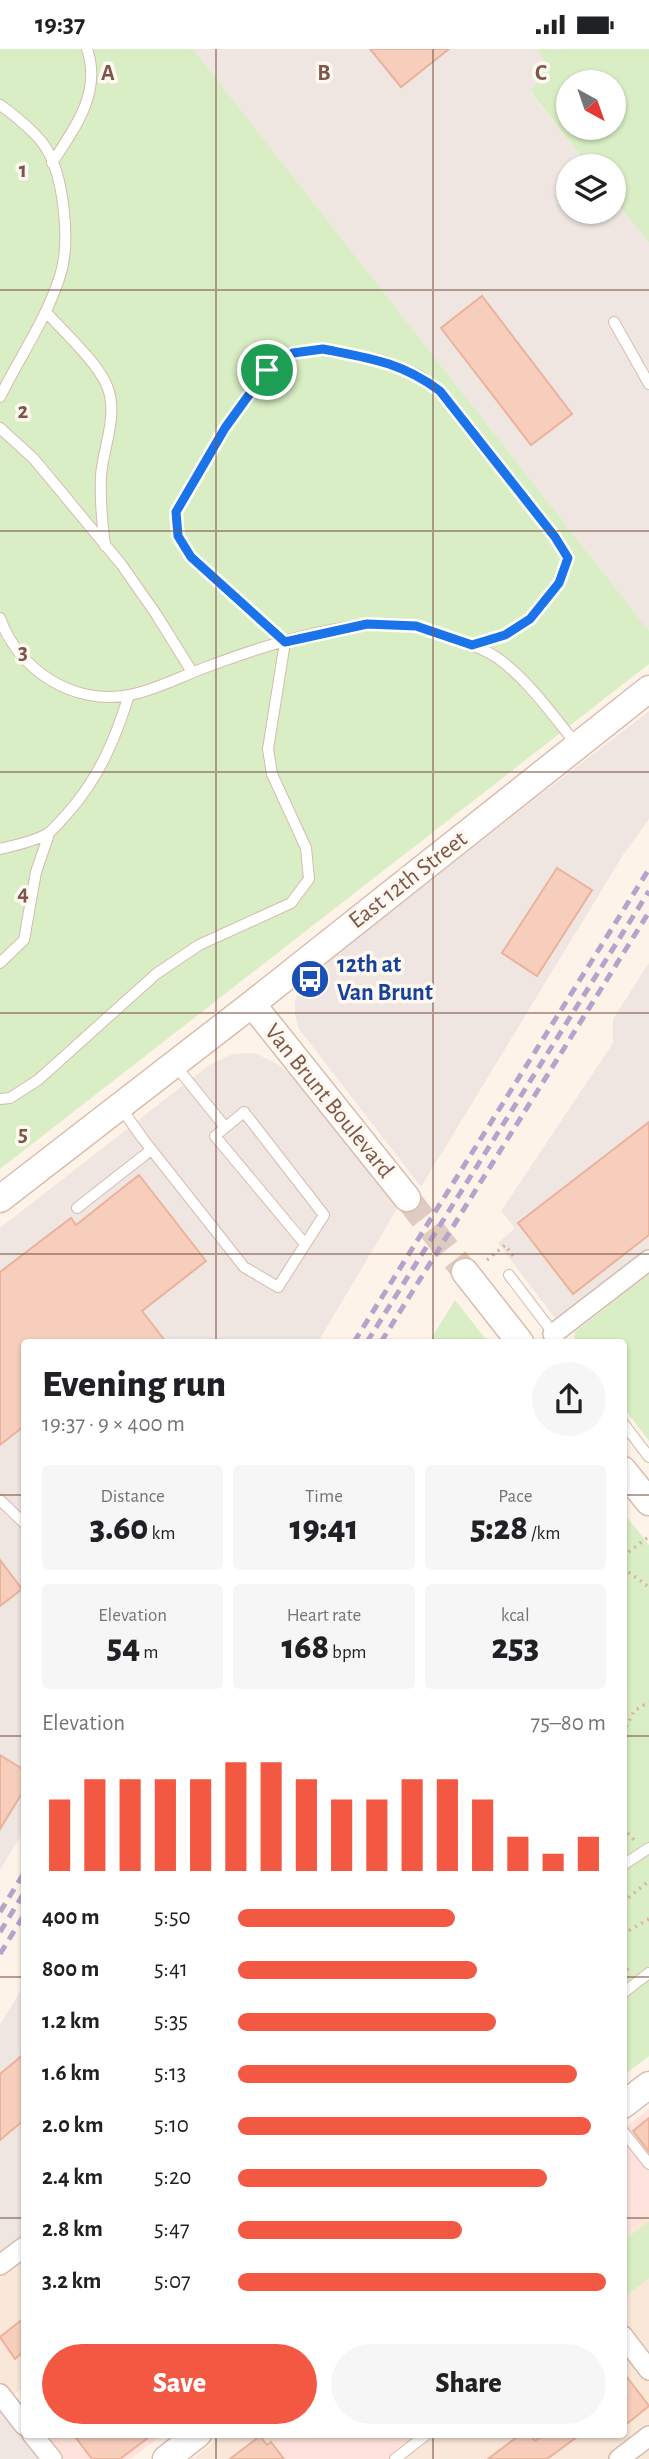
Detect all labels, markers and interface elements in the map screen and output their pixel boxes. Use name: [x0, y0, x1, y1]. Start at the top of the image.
text: 19:37: [35, 11, 85, 37]
text: A: [101, 62, 115, 85]
text: B: [317, 62, 331, 85]
text: C: [535, 62, 547, 85]
north arrow: [556, 70, 626, 140]
map controls: [556, 70, 626, 224]
button: layers: [556, 154, 626, 224]
text: 1: [19, 159, 27, 182]
pin: [237, 340, 297, 400]
icon: arrive: [248, 351, 286, 389]
text: 2: [18, 400, 29, 423]
text: 3: [18, 641, 28, 664]
street label: East 12th Street: [344, 826, 472, 933]
text: 4: [17, 882, 29, 905]
place label: 12th at Van Brunt: [337, 953, 433, 1005]
bus stop icon: 12th at Van Brunt: [289, 958, 331, 1000]
street label: Van Brunt Boulevard: [260, 1020, 398, 1182]
text: 5: [18, 1123, 28, 1146]
button: share: [532, 1362, 606, 1436]
text: Evening run: [42, 1366, 226, 1404]
text: 19:37 · 9 × 400 m: [42, 1413, 185, 1436]
text: Distance: [100, 1487, 165, 1506]
text: Time: [305, 1487, 343, 1506]
text: Pace: [498, 1487, 532, 1506]
text: 3.60: [90, 1511, 148, 1546]
text: 19:41: [290, 1511, 358, 1546]
text: 5:28: [470, 1511, 528, 1546]
text: km: [148, 1524, 175, 1543]
text: /km: [528, 1524, 560, 1543]
text: Elevation: [98, 1606, 167, 1625]
text: Heart rate: [287, 1606, 361, 1625]
text: kcal: [501, 1606, 530, 1625]
text: 54: [107, 1630, 140, 1665]
text: 168: [281, 1630, 329, 1665]
text: 253: [492, 1630, 539, 1665]
text: m: [140, 1643, 159, 1662]
text: bpm: [329, 1643, 367, 1662]
text: Elevation: [42, 1712, 125, 1735]
text: 75–80 m: [531, 1712, 606, 1735]
text: 400 m: [42, 1906, 100, 1929]
text: 5:50: [154, 1906, 191, 1929]
text: 800 m: [42, 1958, 99, 1981]
text: 5:41: [154, 1958, 188, 1981]
text: 1.2 km: [42, 2010, 100, 2033]
text: 5:35: [154, 2010, 188, 2033]
text: 1.6 km: [42, 2062, 100, 2085]
text: 5:13: [154, 2062, 186, 2085]
text: 2.0 km: [42, 2114, 104, 2137]
text: 5:10: [154, 2114, 189, 2137]
text: 2.4 km: [42, 2166, 103, 2189]
text: 5:20: [154, 2166, 192, 2189]
text: 2.8 km: [42, 2218, 103, 2241]
text: 5:47: [154, 2218, 190, 2241]
text: 3.2 km: [42, 2270, 101, 2293]
text: 5:07: [154, 2270, 191, 2293]
button: Save: [42, 2344, 317, 2424]
button: Share: [331, 2344, 606, 2424]

